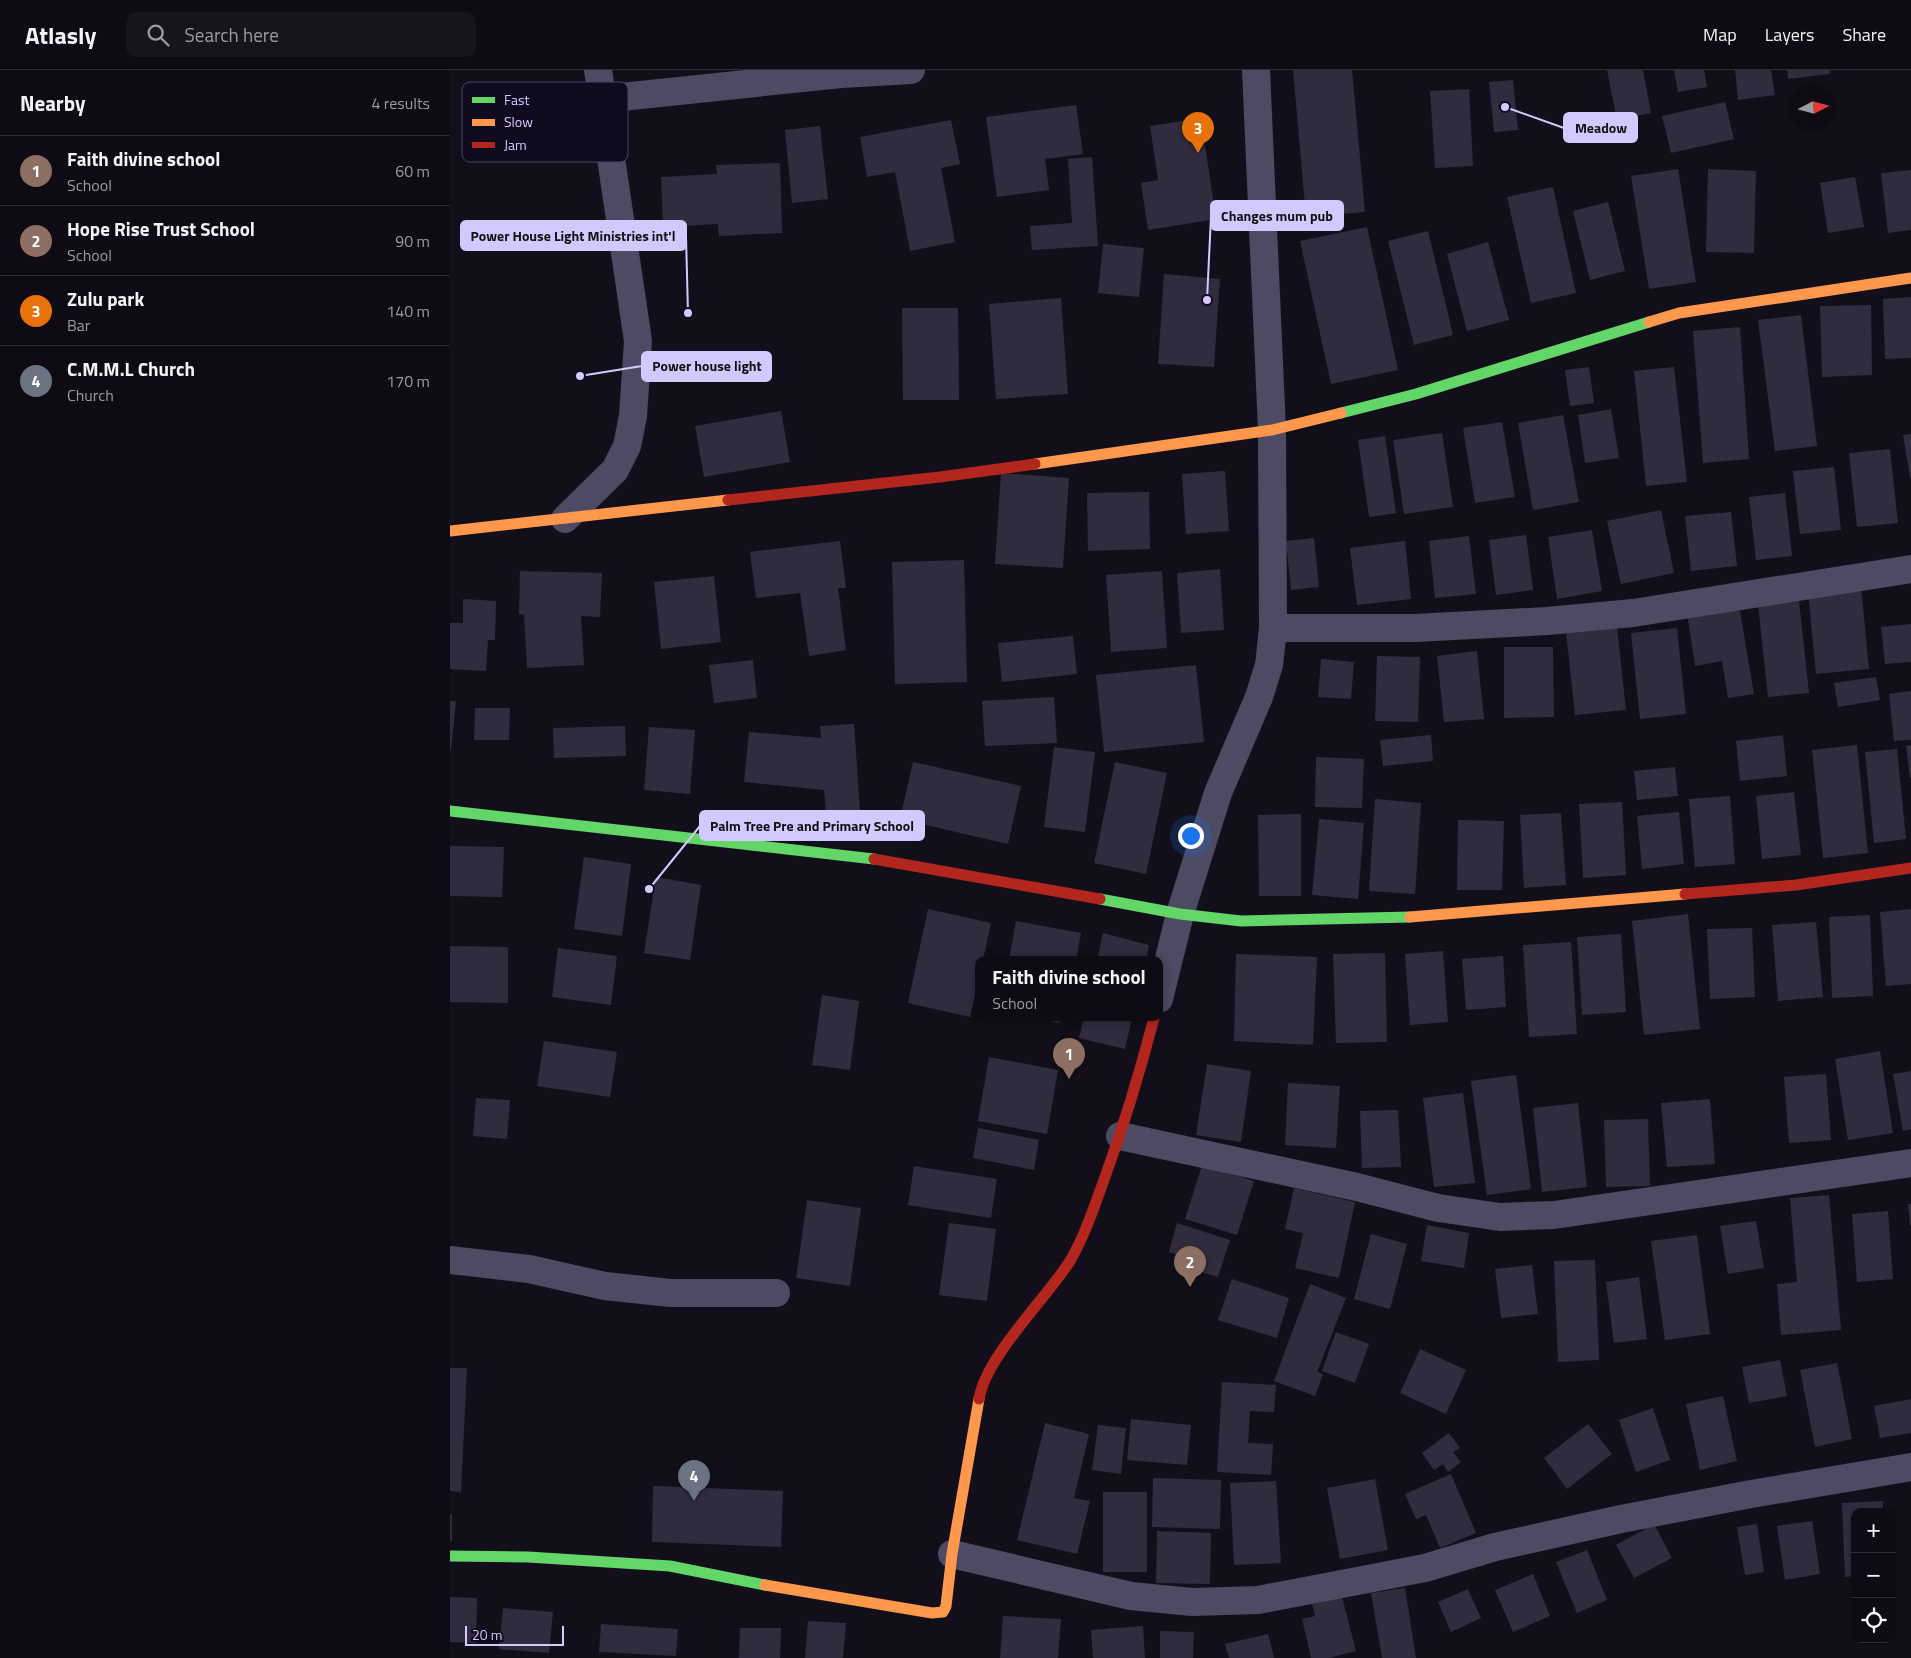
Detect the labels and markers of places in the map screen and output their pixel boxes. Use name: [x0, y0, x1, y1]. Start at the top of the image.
pin: 3: [1182, 112, 1214, 153]
callout: Meadow: [1564, 113, 1637, 142]
callout: Changes mum pub: [1211, 201, 1343, 230]
callout: Power House Light Ministries int'l: [461, 221, 686, 250]
callout: Power house light: [642, 352, 771, 381]
callout: Palm Tree Pre and Primary School: [700, 811, 924, 840]
pin: 1: [1053, 1038, 1085, 1079]
pin: 2: [1174, 1246, 1206, 1287]
pin: 4: [678, 1460, 710, 1501]

